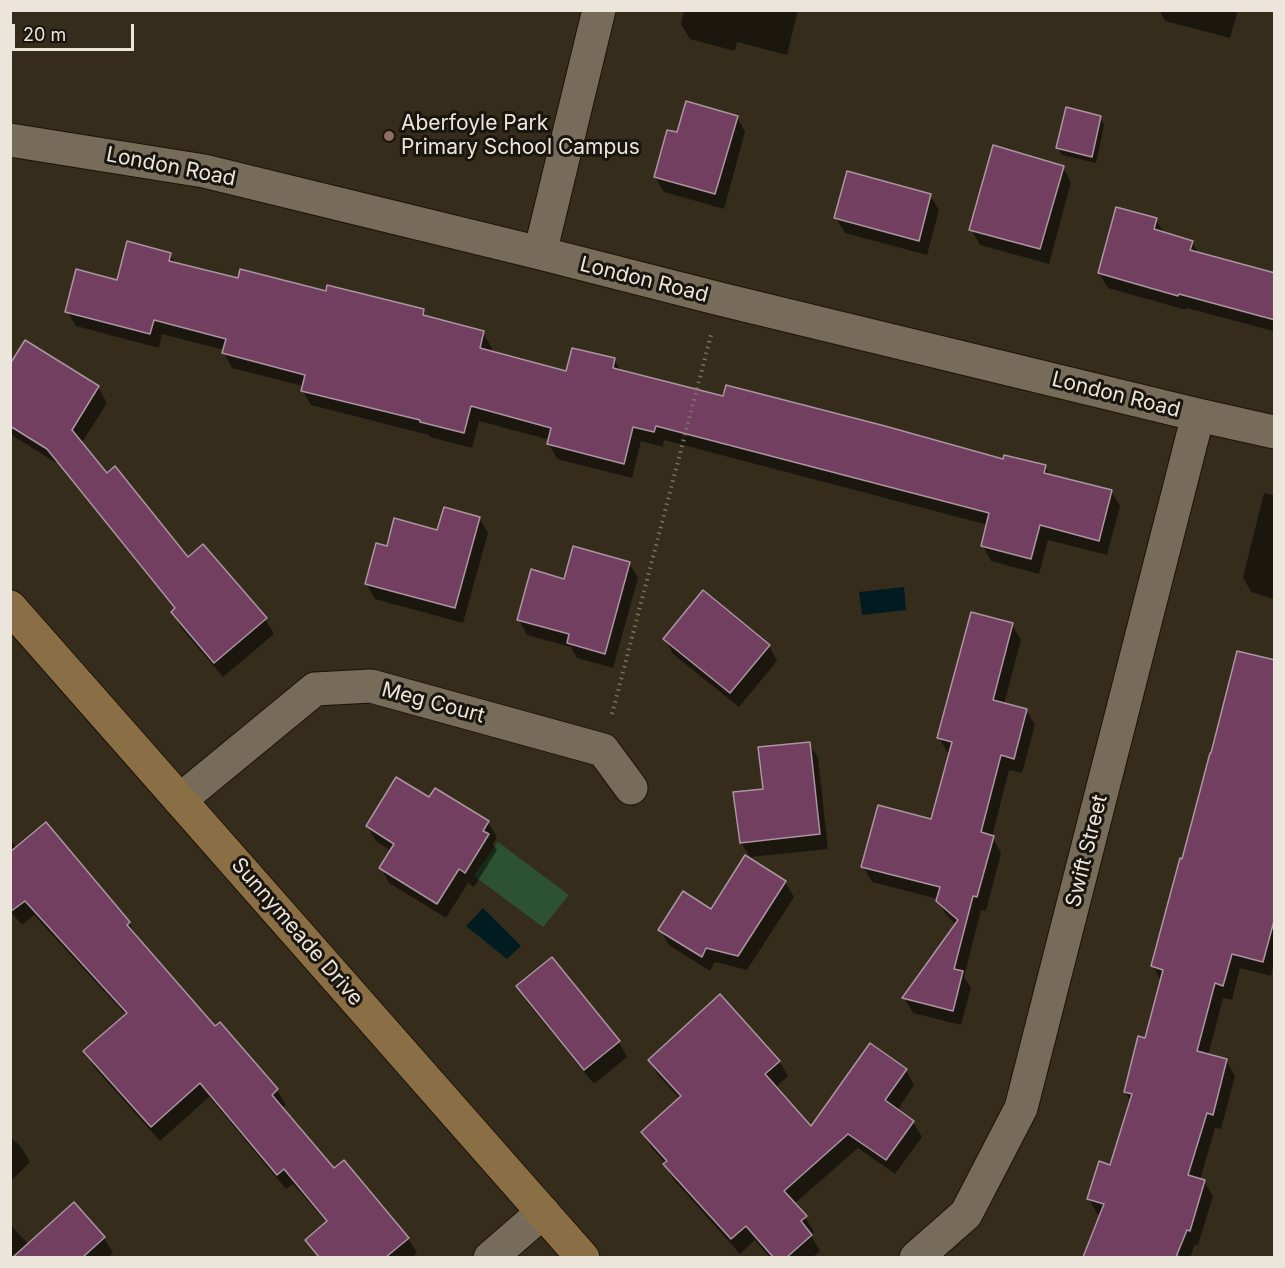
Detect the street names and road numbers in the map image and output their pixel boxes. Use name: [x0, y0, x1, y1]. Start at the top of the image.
street label: London Road: [104, 142, 238, 192]
street label: London Road: [577, 252, 711, 308]
street label: London Road: [1049, 367, 1183, 423]
street label: Meg Court: [379, 677, 487, 729]
street label: Swift Street: [1061, 792, 1113, 910]
street label: Sunnymeade Drive: [226, 853, 368, 1011]

